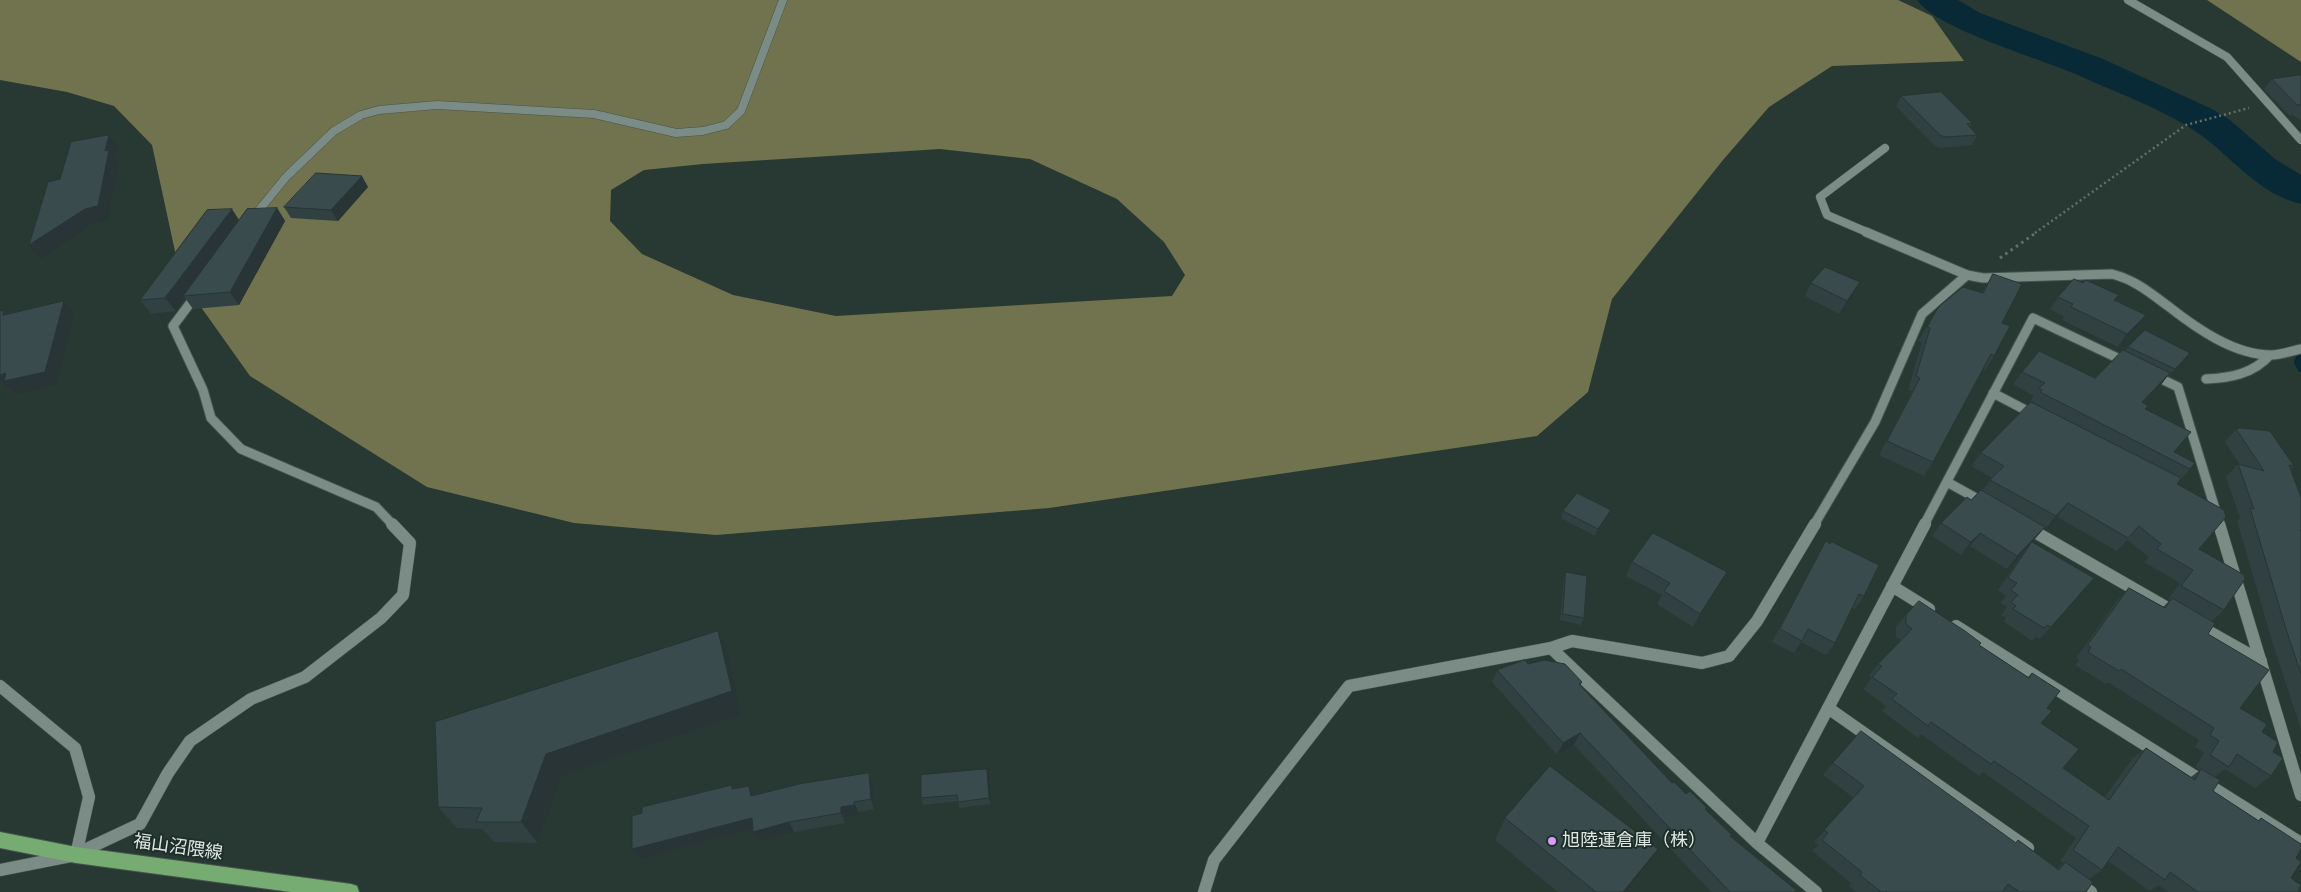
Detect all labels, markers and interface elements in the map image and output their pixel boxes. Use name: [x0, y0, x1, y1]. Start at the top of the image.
place label: 旭陸運倉庫（株）: [1562, 830, 1706, 852]
street label: 福山沼隈線: [132, 831, 224, 865]
marker: 旭陸運倉庫（株）: [1546, 835, 1558, 847]

